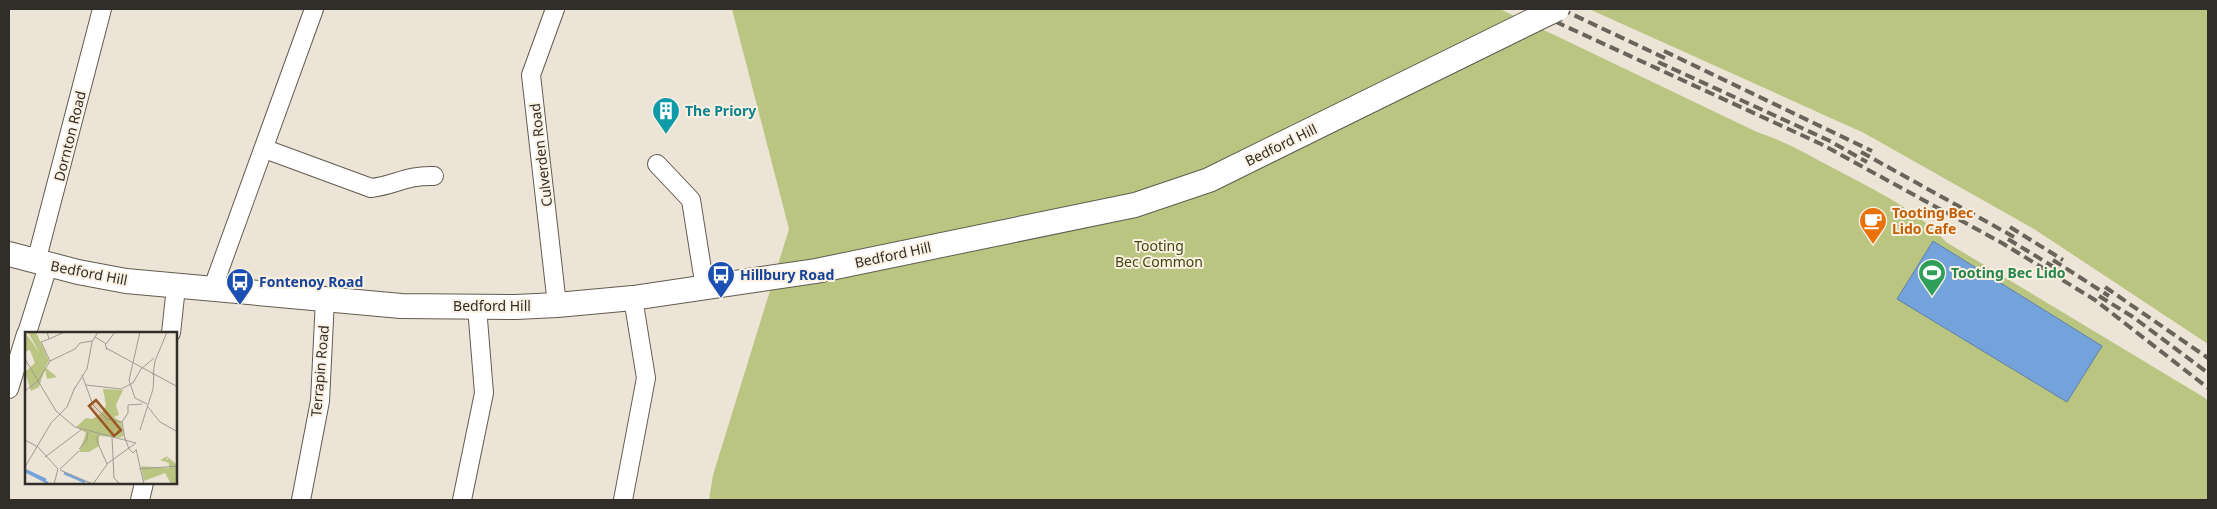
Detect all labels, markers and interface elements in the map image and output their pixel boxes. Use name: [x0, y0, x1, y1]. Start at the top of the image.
street label: Dornton Road: [49, 89, 90, 183]
building icon: The Priory: [651, 96, 681, 135]
place label: The Priory: [685, 101, 756, 120]
street label: Culverden Road: [525, 102, 556, 208]
street label: Bedford Hill: [1242, 119, 1320, 170]
place label: Tooting Bec Lido Cafe: [1892, 203, 1973, 238]
cafe icon: Tooting Bec Lido Cafe: [1858, 206, 1888, 245]
park label: Tooting Bec Common: [1115, 236, 1203, 271]
street label: Bedford Hill: [853, 237, 933, 272]
street label: Bedford Hill: [49, 256, 129, 289]
sports icon: Tooting Bec Lido: [1917, 258, 1947, 297]
bus stop icon: Hillbury Road: [706, 260, 736, 299]
place label: Tooting Bec Lido: [1951, 263, 2066, 282]
place label: Hillbury Road: [740, 265, 834, 284]
bus stop icon: Fontenoy Road: [225, 267, 255, 306]
place label: Fontenoy Road: [259, 272, 363, 291]
street label: Bedford Hill: [453, 296, 531, 315]
street label: Terrapin Road: [306, 324, 333, 418]
inset map: [25, 332, 178, 484]

